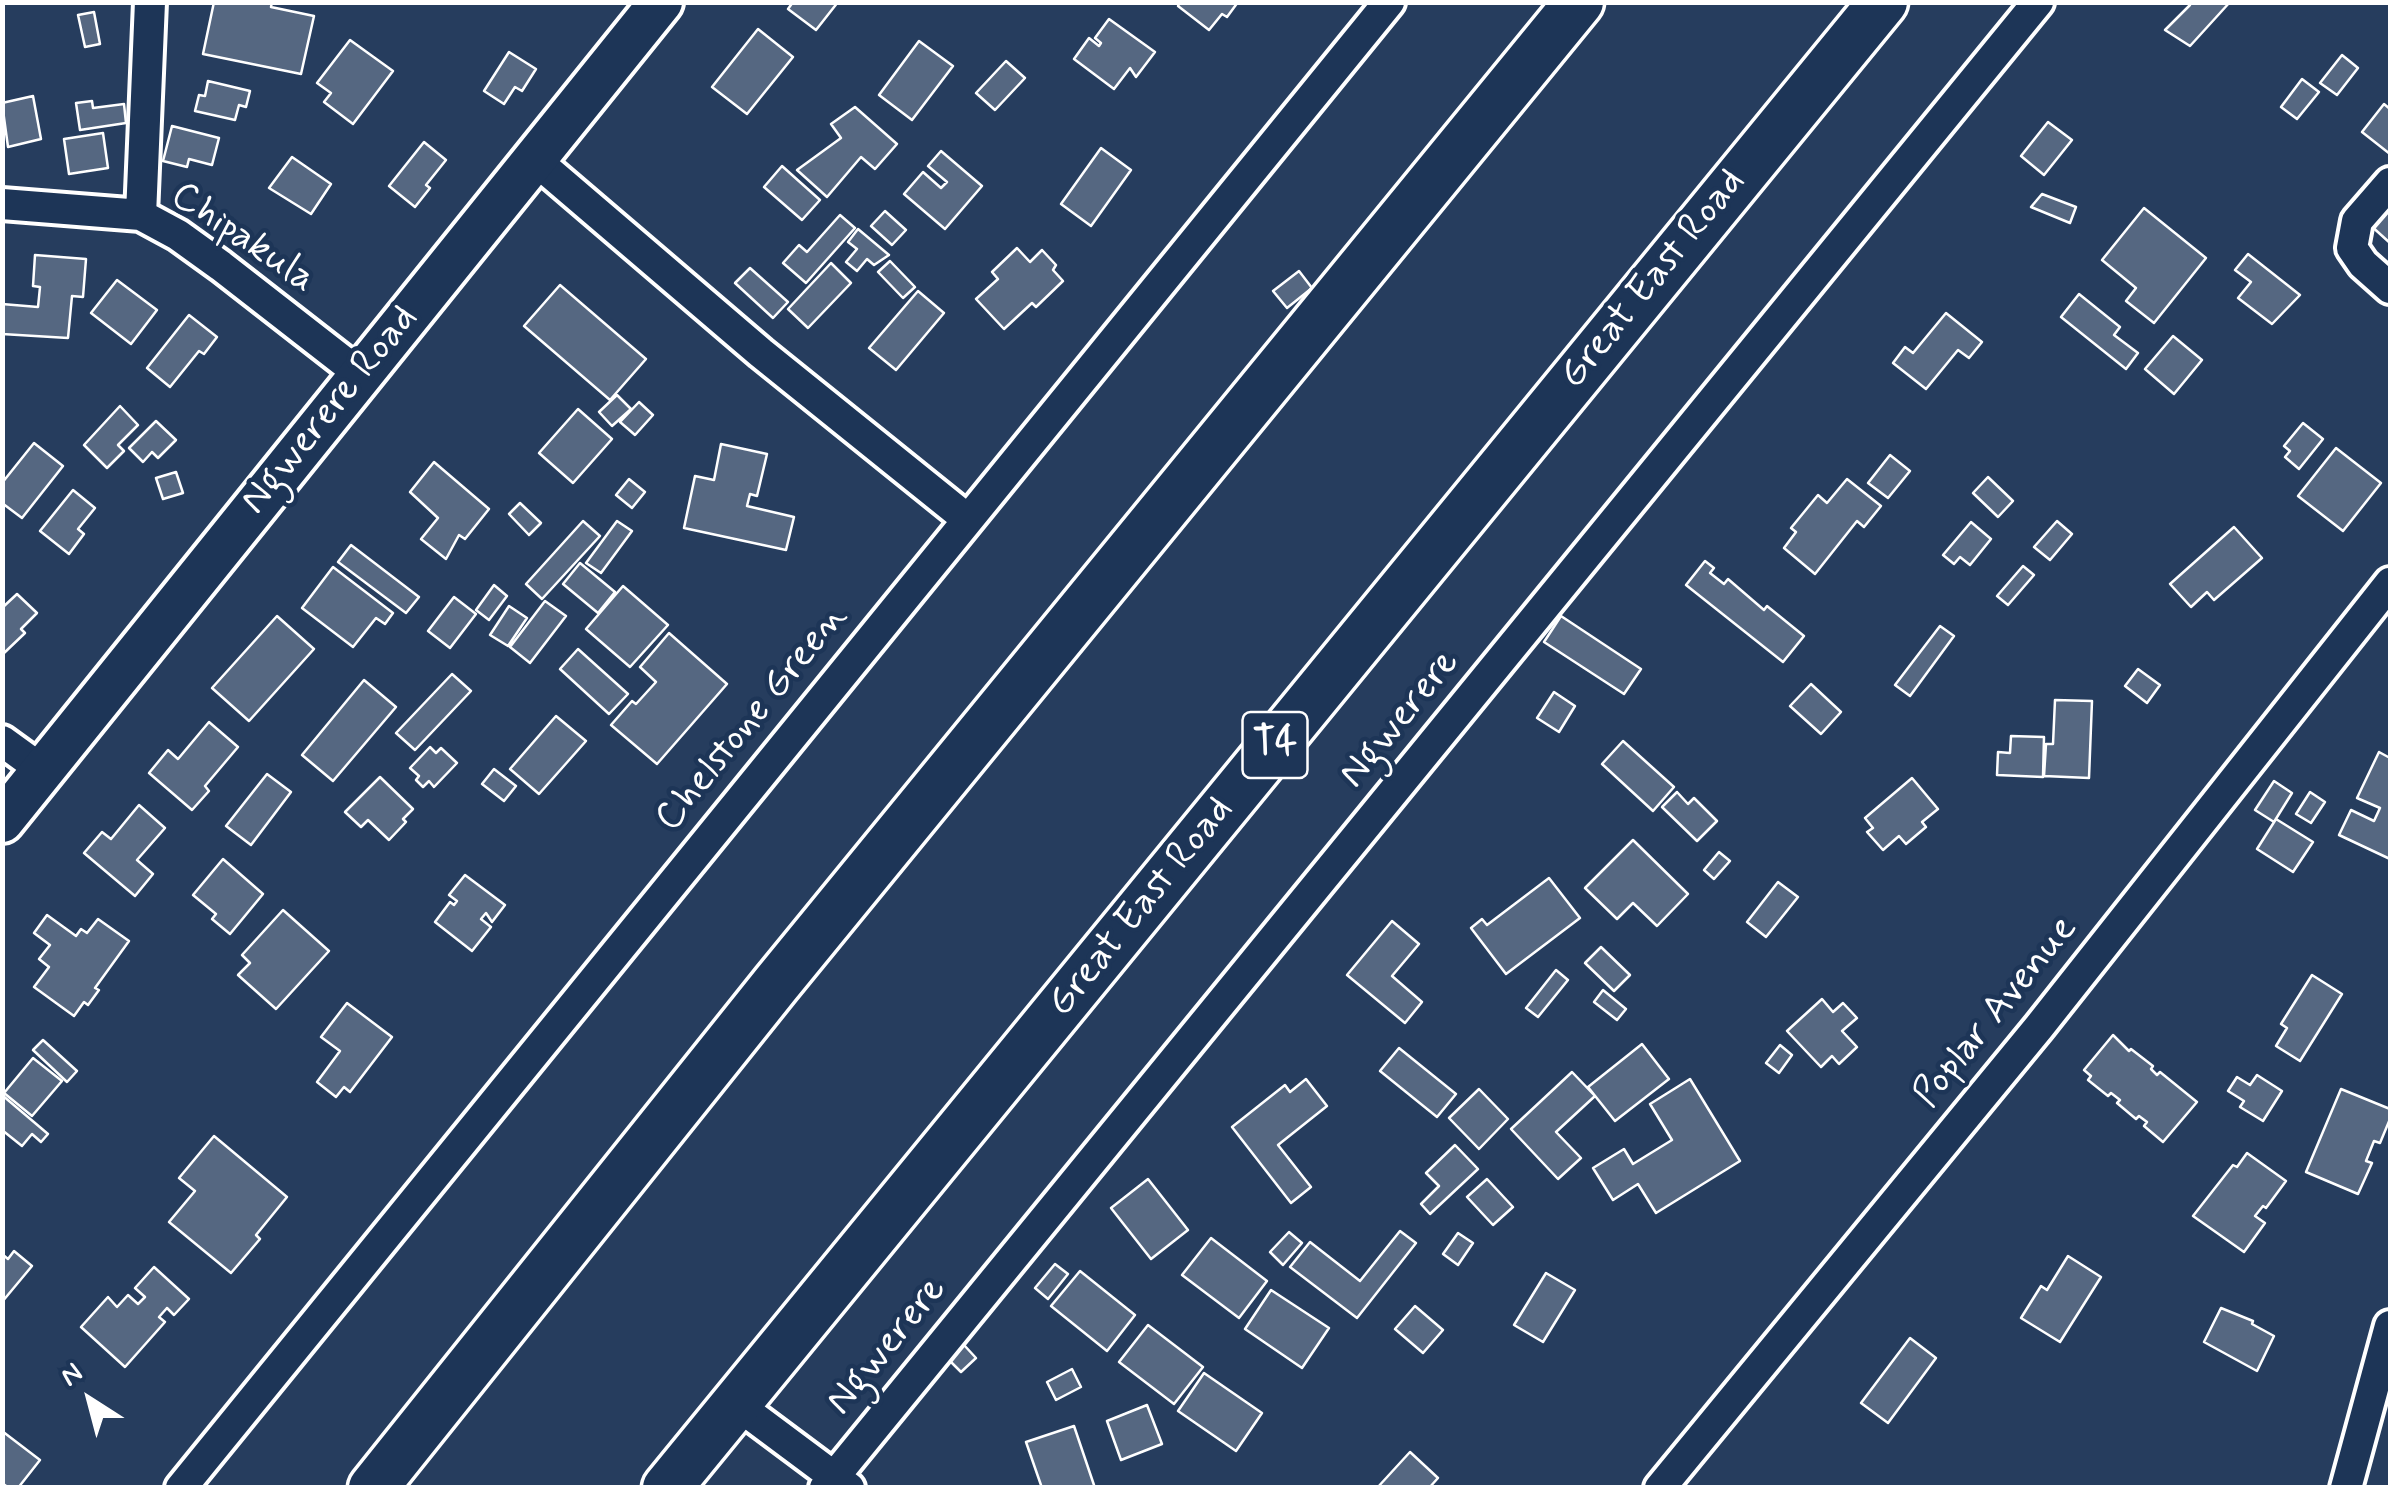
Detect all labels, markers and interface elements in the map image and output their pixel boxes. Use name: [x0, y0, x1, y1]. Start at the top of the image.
street label: Great East Road: [1551, 160, 1757, 400]
street label: Chipakula: [160, 173, 324, 305]
street label: Ngwerere Road: [232, 297, 430, 525]
street label: Chelstone Green: [647, 595, 859, 843]
street label: Ngwerere: [1331, 641, 1471, 799]
road number: T4: [1242, 712, 1308, 778]
street label: Great East Road: [1039, 788, 1245, 1028]
street label: Poplar Avenue: [1905, 907, 2089, 1119]
street label: Ngwerere: [818, 1268, 958, 1426]
north arrow: [40, 1350, 140, 1450]
text: N: [54, 1355, 90, 1396]

